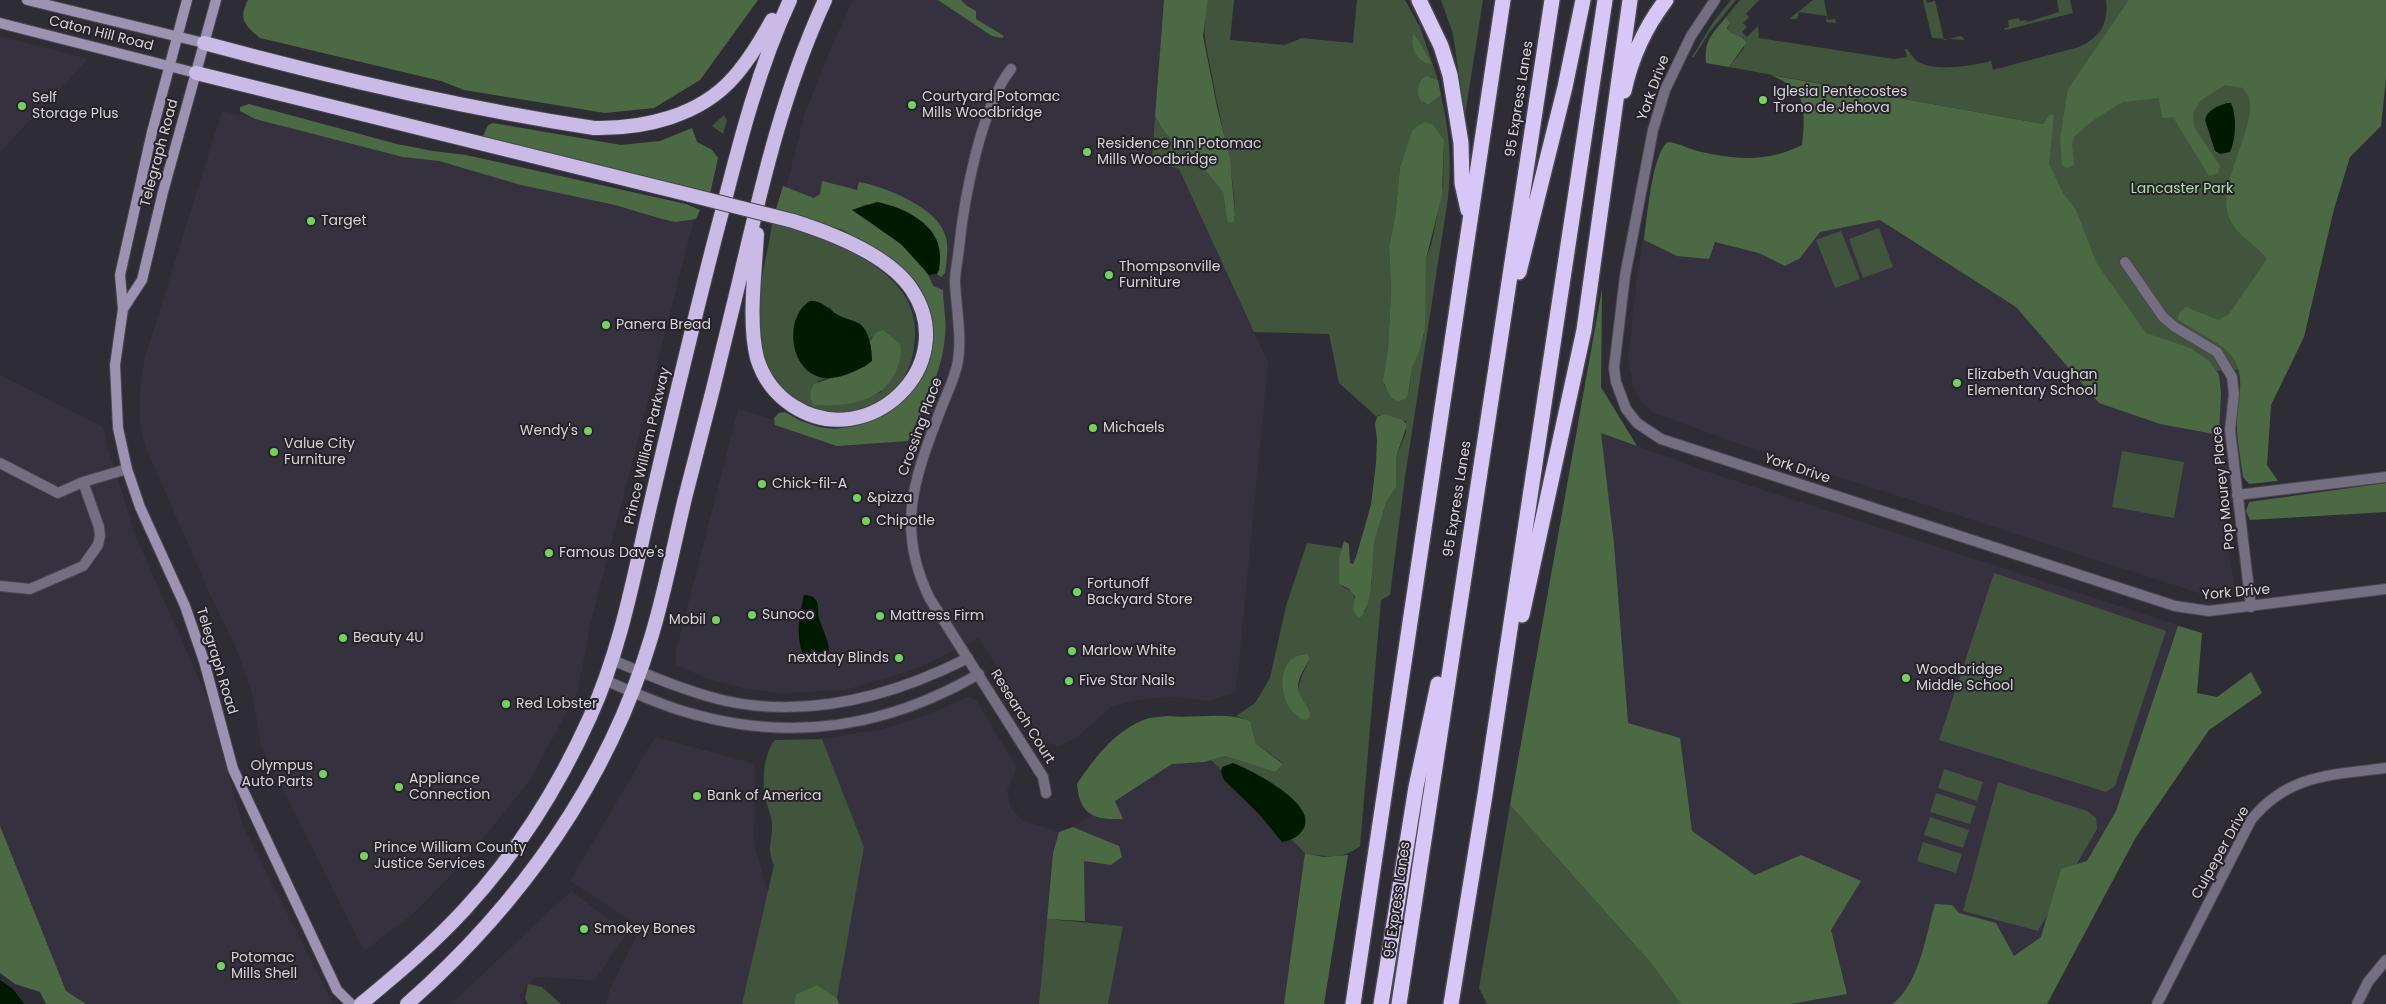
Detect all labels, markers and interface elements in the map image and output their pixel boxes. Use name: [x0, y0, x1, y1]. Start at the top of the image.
street label: Caton Hill Road: [47, 13, 155, 55]
street label: 95 Express Lanes: [1503, 40, 1537, 158]
street label: York Drive: [1634, 53, 1674, 123]
place label: Iglesia Pentecostes Trono de Jehova: [1773, 84, 1907, 116]
place label: Courtyard Potomac Mills Woodbridge: [922, 89, 1060, 121]
place label: Self Storage Plus: [32, 90, 119, 122]
marker: Iglesia Pentecostes Trono de Jehova: [1757, 94, 1769, 106]
street label: Telegraph Road: [138, 97, 182, 209]
marker: Courtyard Potomac Mills Woodbridge: [906, 99, 918, 111]
marker: Self Storage Plus: [16, 100, 28, 112]
place label: Residence Inn Potomac Mills Woodbridge: [1097, 136, 1262, 168]
marker: Residence Inn Potomac Mills Woodbridge: [1081, 146, 1093, 158]
park label: Lancaster Park: [2131, 181, 2233, 197]
place label: Target: [321, 213, 366, 229]
marker: Target: [305, 215, 317, 227]
place label: Thompsonville Furniture: [1119, 259, 1220, 292]
marker: Thompsonville Furniture: [1103, 269, 1115, 281]
place label: Panera Bread: [616, 317, 711, 333]
marker: Panera Bread: [600, 319, 612, 331]
street label: Prince William Parkway: [622, 366, 674, 526]
place label: Elizabeth Vaughan Elementary School: [1967, 367, 2098, 400]
street label: Crossing Place: [895, 376, 947, 478]
marker: Elizabeth Vaughan Elementary School: [1951, 377, 1963, 389]
place label: Michaels: [1103, 420, 1165, 436]
marker: Michaels: [1087, 422, 1099, 434]
place label: Wendy's: [520, 423, 578, 439]
marker: Wendy's: [582, 425, 594, 437]
street label: Pop Mourey Place: [2209, 425, 2239, 551]
place label: Value City Furniture: [284, 436, 355, 468]
street label: 95 Express Lanes: [1441, 440, 1475, 558]
marker: Value City Furniture: [268, 446, 280, 458]
street label: York Drive: [1762, 450, 1832, 488]
place label: Chick-fil-A: [772, 476, 847, 492]
marker: Chick-fil-A: [756, 478, 768, 490]
place label: &pizza: [867, 490, 912, 506]
marker: &pizza: [851, 492, 863, 504]
place label: Chipotle: [876, 513, 935, 529]
marker: Chipotle: [860, 515, 872, 527]
place label: Famous Dave's: [559, 545, 664, 561]
marker: Famous Dave's: [543, 547, 555, 559]
place label: Fortunoff Backyard Store: [1087, 576, 1193, 608]
street label: York Drive: [2201, 582, 2271, 604]
marker: Fortunoff Backyard Store: [1071, 586, 1083, 598]
street label: Telegraph Road: [192, 605, 240, 717]
place label: Sunoco: [762, 607, 815, 623]
place label: Mattress Firm: [890, 608, 984, 624]
marker: Sunoco: [746, 609, 758, 621]
marker: Mattress Firm: [874, 610, 886, 622]
place label: Mobil: [669, 612, 706, 628]
marker: Mobil: [710, 614, 722, 626]
place label: Beauty 4U: [353, 630, 424, 646]
marker: Beauty 4U: [337, 632, 349, 644]
place label: Marlow White: [1082, 643, 1176, 659]
marker: Marlow White: [1066, 645, 1078, 657]
place label: nextday Blinds: [788, 650, 889, 666]
marker: nextday Blinds: [893, 652, 905, 664]
place label: Woodbridge Middle School: [1916, 662, 2013, 694]
street label: Research Court: [986, 667, 1058, 767]
marker: Woodbridge Middle School: [1900, 672, 1912, 684]
place label: Five Star Nails: [1079, 673, 1175, 689]
marker: Five Star Nails: [1063, 675, 1075, 687]
place label: Red Lobster: [516, 696, 597, 712]
marker: Red Lobster: [500, 698, 512, 710]
place label: Olympus Auto Parts: [242, 758, 313, 790]
marker: Olympus Auto Parts: [317, 768, 329, 780]
place label: Appliance Connection: [409, 771, 490, 804]
marker: Appliance Connection: [393, 781, 405, 793]
place label: Bank of America: [707, 788, 821, 804]
marker: Bank of America: [691, 790, 703, 802]
street label: Culpeper Drive: [2189, 804, 2253, 902]
place label: Prince William County Justice Services: [374, 840, 526, 872]
street label: 95 Express Lanes: [1382, 841, 1414, 959]
marker: Prince William County Justice Services: [358, 850, 370, 862]
place label: Smokey Bones: [594, 921, 696, 937]
marker: Smokey Bones: [578, 923, 590, 935]
place label: Potomac Mills Shell: [231, 950, 297, 982]
marker: Potomac Mills Shell: [215, 960, 227, 972]

